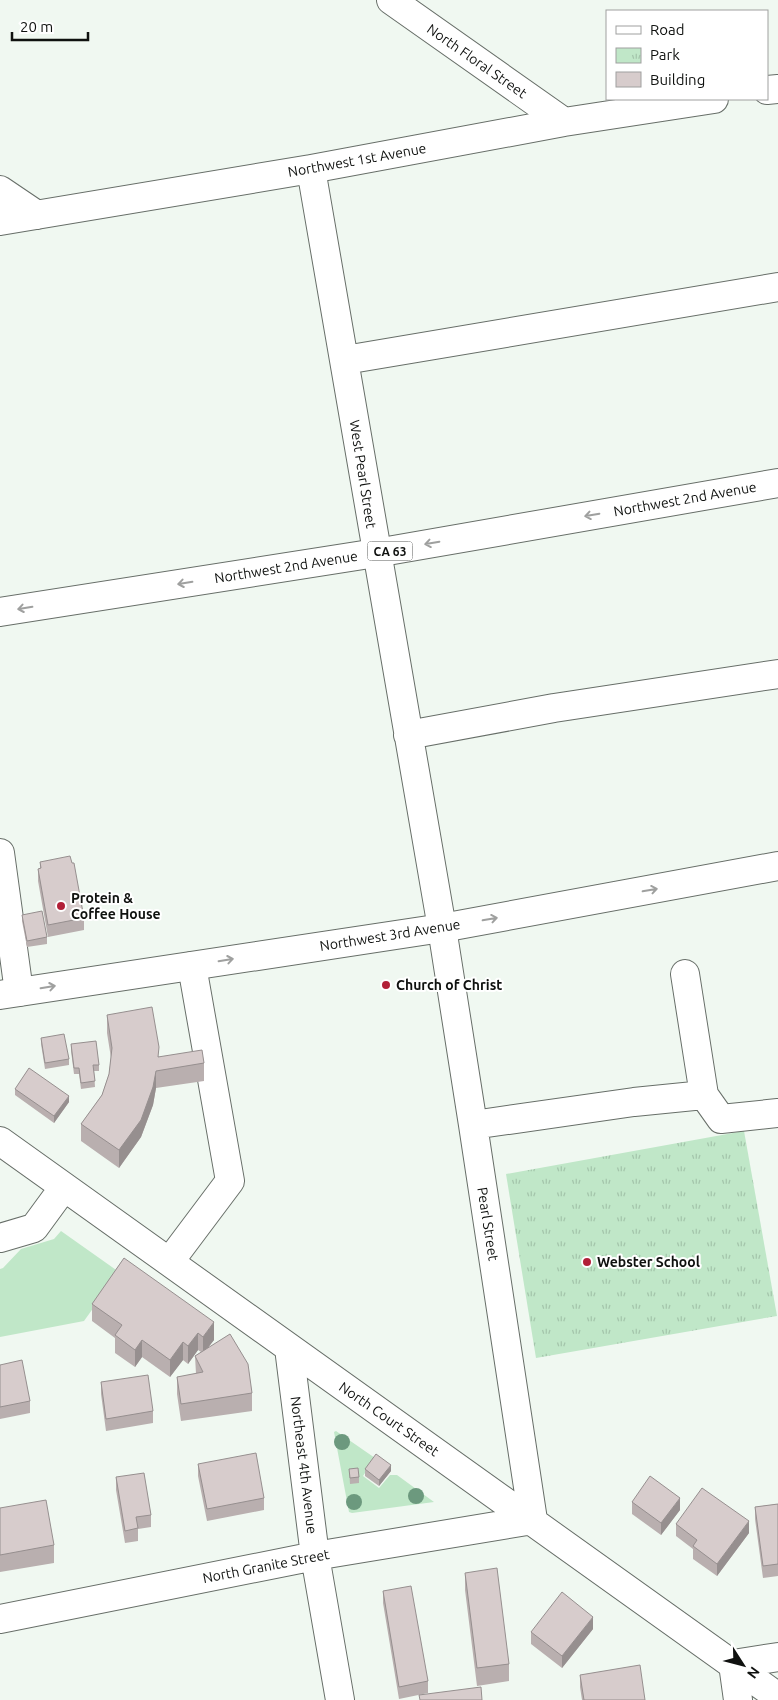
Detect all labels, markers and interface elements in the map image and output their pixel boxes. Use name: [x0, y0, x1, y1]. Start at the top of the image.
scale bar: [12, 10, 89, 42]
legend: [606, 10, 768, 100]
text: 20 m: [20, 18, 53, 35]
street label: North Floral Street: [424, 21, 530, 102]
text: Road: [650, 21, 685, 38]
text: Park: [650, 46, 680, 63]
text: Building: [650, 71, 705, 88]
street label: Northwest 1st Avenue: [287, 140, 427, 180]
street label: West Pearl Street: [347, 419, 380, 530]
street label: Northwest 2nd Avenue: [612, 479, 758, 519]
one-way arrow: [584, 511, 600, 521]
one-way arrow: [424, 539, 440, 549]
road number: CA 63: [368, 542, 412, 560]
street label: Northwest 2nd Avenue: [213, 548, 359, 586]
one-way arrow: [178, 578, 194, 588]
one-way arrow: [17, 603, 33, 613]
one-way arrow: [642, 884, 658, 894]
place label: Protein & Coffee House: [71, 890, 161, 922]
marker: Protein & Coffee House: [55, 900, 67, 912]
one-way arrow: [482, 913, 498, 923]
street label: Northwest 3rd Avenue: [319, 916, 461, 954]
one-way arrow: [218, 955, 234, 965]
place label: Church of Christ: [396, 977, 502, 993]
marker: Church of Christ: [380, 979, 392, 991]
one-way arrow: [40, 982, 56, 992]
street label: Pearl Street: [474, 1186, 502, 1262]
place label: Webster School: [597, 1254, 700, 1270]
marker: Webster School: [581, 1256, 593, 1268]
street label: North Court Street: [336, 1379, 442, 1460]
street label: Northeast 4th Avenue: [288, 1395, 320, 1535]
street label: North Granite Street: [201, 1546, 331, 1586]
north arrow: [718, 1640, 768, 1690]
text: N: [744, 1664, 763, 1682]

